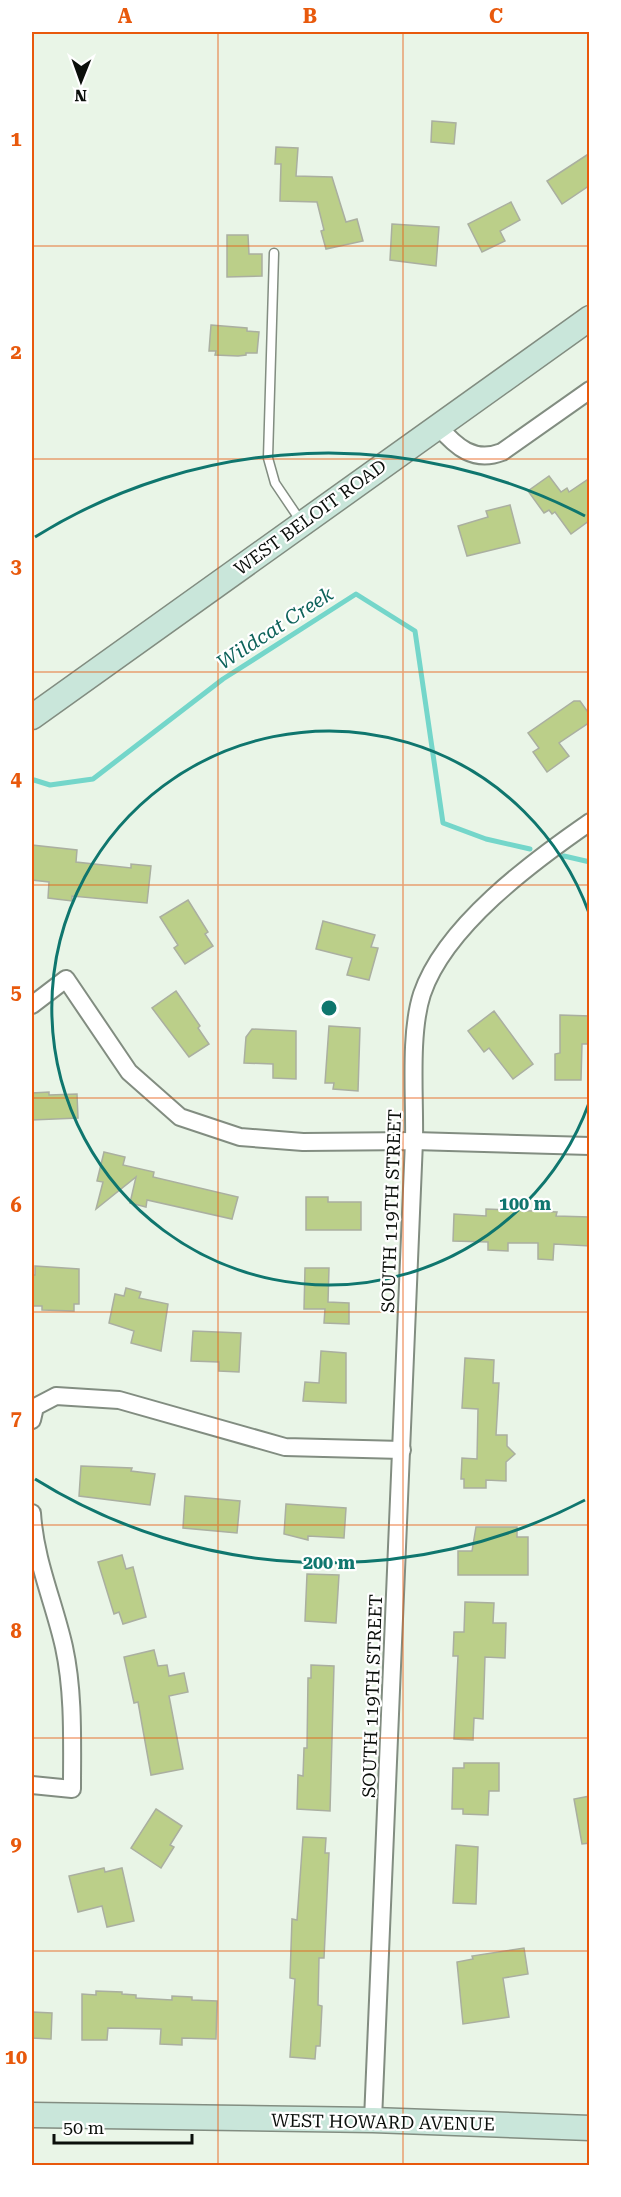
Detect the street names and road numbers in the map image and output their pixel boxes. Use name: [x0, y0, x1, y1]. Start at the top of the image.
street label: WEST BELOIT ROAD: [230, 455, 390, 579]
street label: SOUTH 119TH STREET: [377, 1109, 405, 1313]
street label: SOUTH 119TH STREET: [358, 1594, 386, 1798]
street label: WEST HOWARD AVENUE: [271, 2110, 495, 2134]

